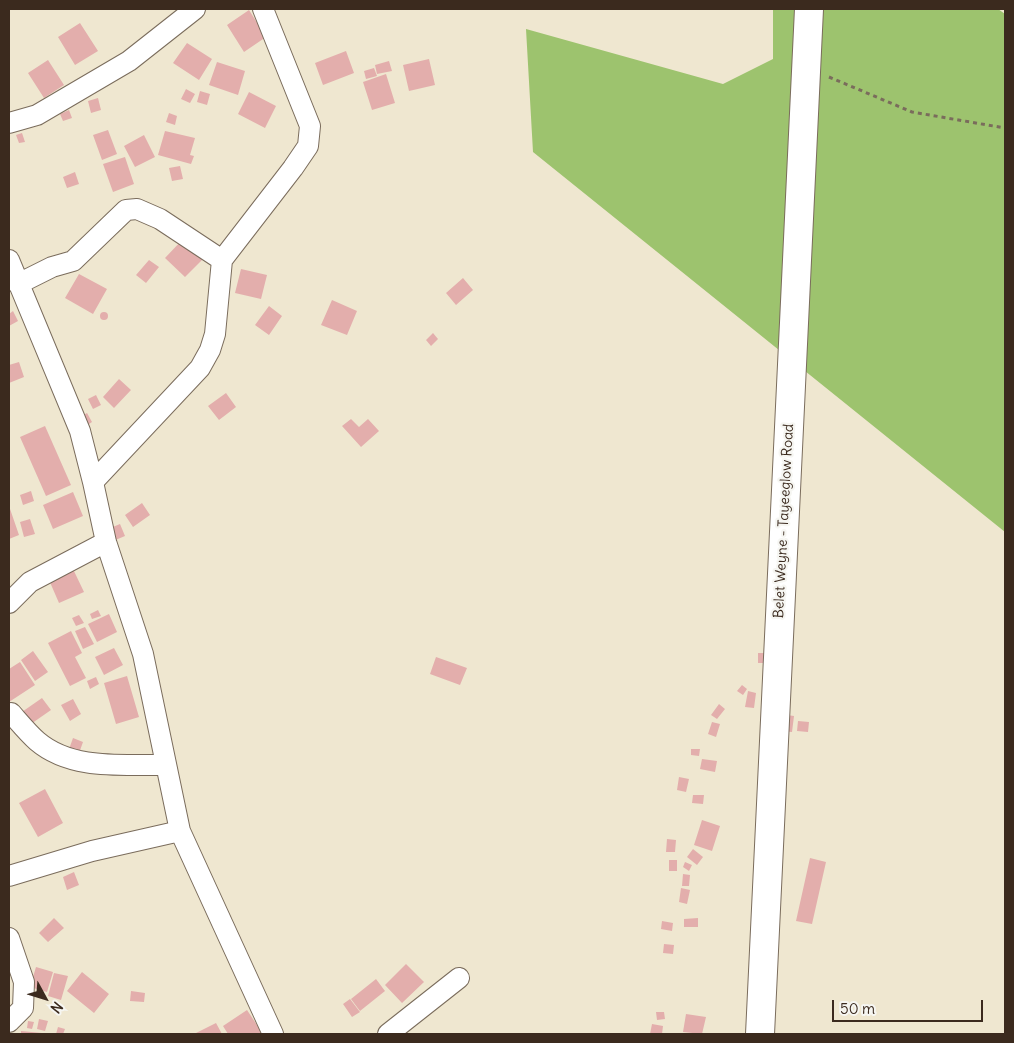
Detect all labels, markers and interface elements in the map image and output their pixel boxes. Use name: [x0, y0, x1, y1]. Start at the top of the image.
street label: Belet Weyne - Tayeeglow Road: [771, 423, 797, 619]
north arrow: [20, 973, 70, 1023]
scale bar: [834, 990, 985, 1022]
text: N: [47, 998, 67, 1017]
text: 50 m: [840, 999, 875, 1018]

